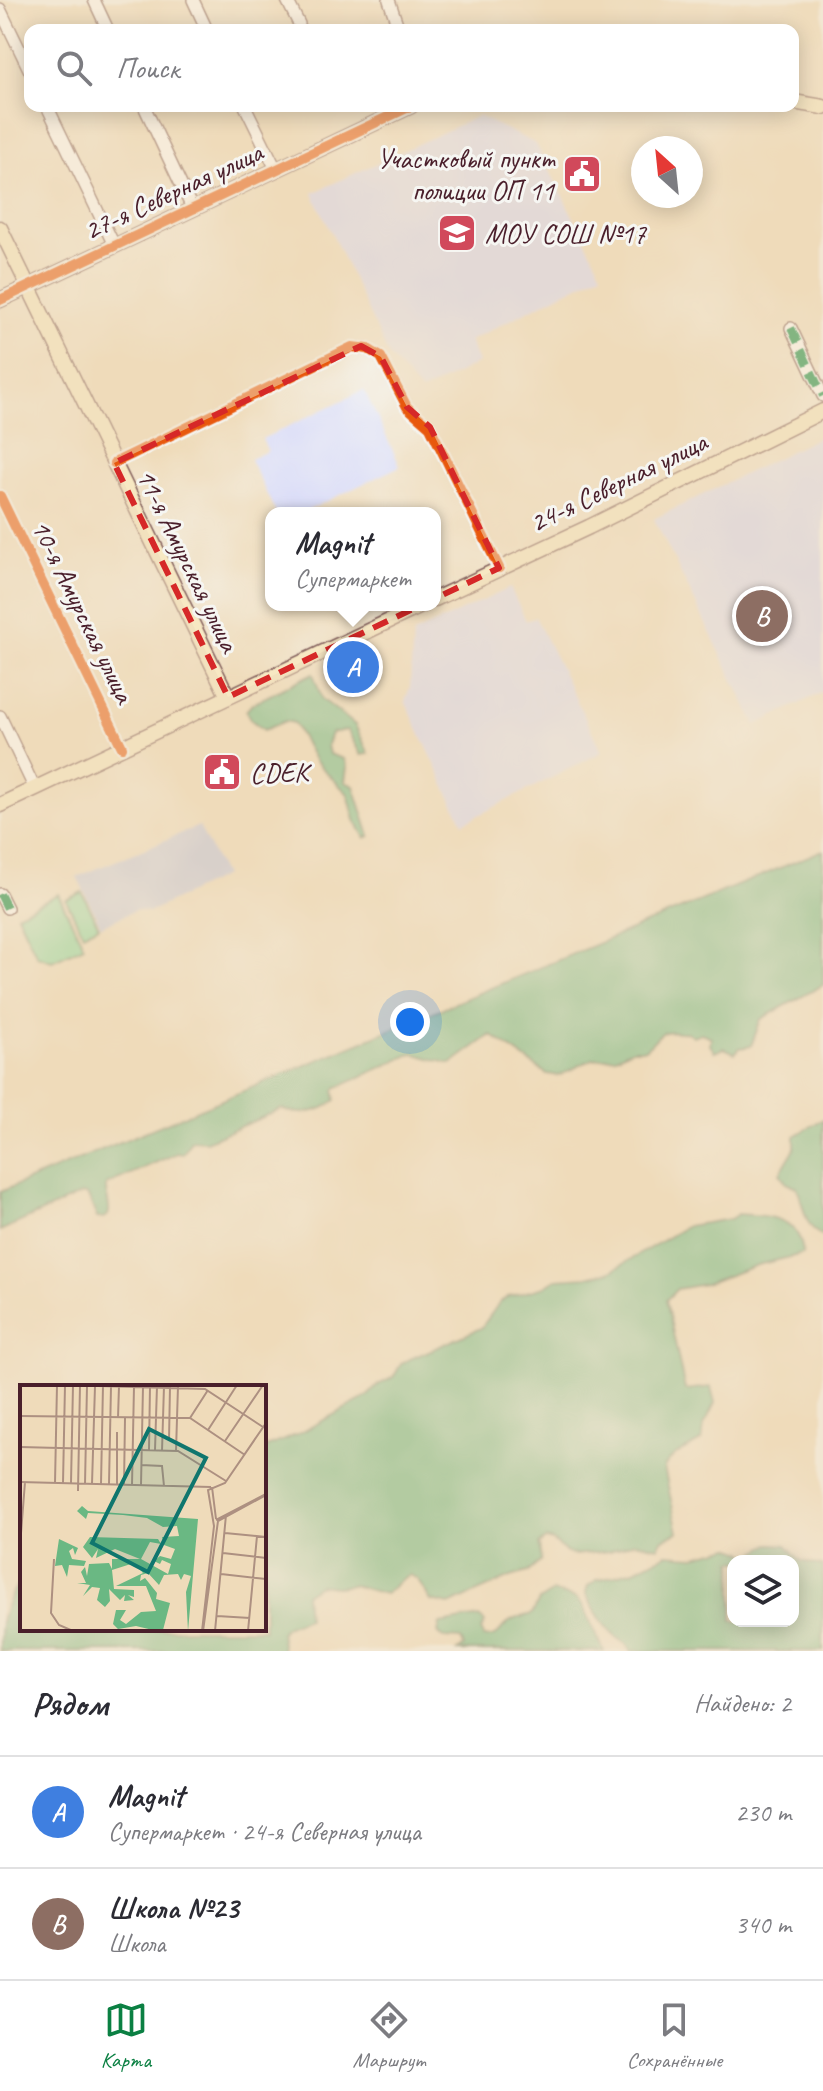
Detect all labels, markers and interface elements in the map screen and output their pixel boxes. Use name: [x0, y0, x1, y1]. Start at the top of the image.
search box: [24, 24, 799, 112]
icon: search: [52, 46, 96, 90]
text: Поиск: [116, 49, 179, 87]
street label: 27-я Северная улица: [78, 134, 269, 248]
north arrow: [631, 136, 703, 208]
place label: Участковый пункт полиции ОП 11: [377, 141, 556, 208]
public building icon: Участковый пункт полиции ОП 11: [561, 153, 603, 195]
school or university icon: МОУ СОШ №17: [436, 212, 478, 254]
place label: МОУ СОШ №17: [485, 216, 647, 251]
street label: 24-я Северная улица: [524, 423, 714, 540]
street label: 11-я Амурская улица: [128, 463, 248, 659]
popup: [265, 507, 441, 611]
street label: 10-я Амурская улица: [23, 514, 143, 710]
text: Magnit: [295, 524, 371, 562]
text: Супермаркет: [295, 562, 411, 595]
pin: B: [736, 586, 788, 646]
pin: A: [327, 637, 379, 697]
public building icon: CDEK: [201, 751, 243, 793]
place label: CDEK: [250, 755, 312, 790]
your location: [390, 1002, 430, 1042]
inset map: [20, 1385, 266, 1631]
map controls: [727, 1555, 799, 1627]
button: layers: [727, 1555, 799, 1627]
text: Рядом: [32, 1682, 108, 1725]
text: Найдено: 2: [694, 1687, 791, 1720]
text: Magnit: [108, 1777, 184, 1815]
text: A: [51, 1796, 65, 1829]
text: 230 m: [735, 1796, 791, 1829]
text: Супермаркет · 24-я Северная улица: [108, 1815, 421, 1848]
text: Школа №23: [108, 1889, 239, 1927]
text: B: [51, 1908, 65, 1941]
text: 340 m: [735, 1908, 791, 1941]
text: Школа: [108, 1927, 165, 1960]
tab: Карта: [101, 1998, 151, 2074]
tab: Маршрут: [353, 1998, 425, 2074]
tab: Сохранённые: [627, 1998, 722, 2074]

